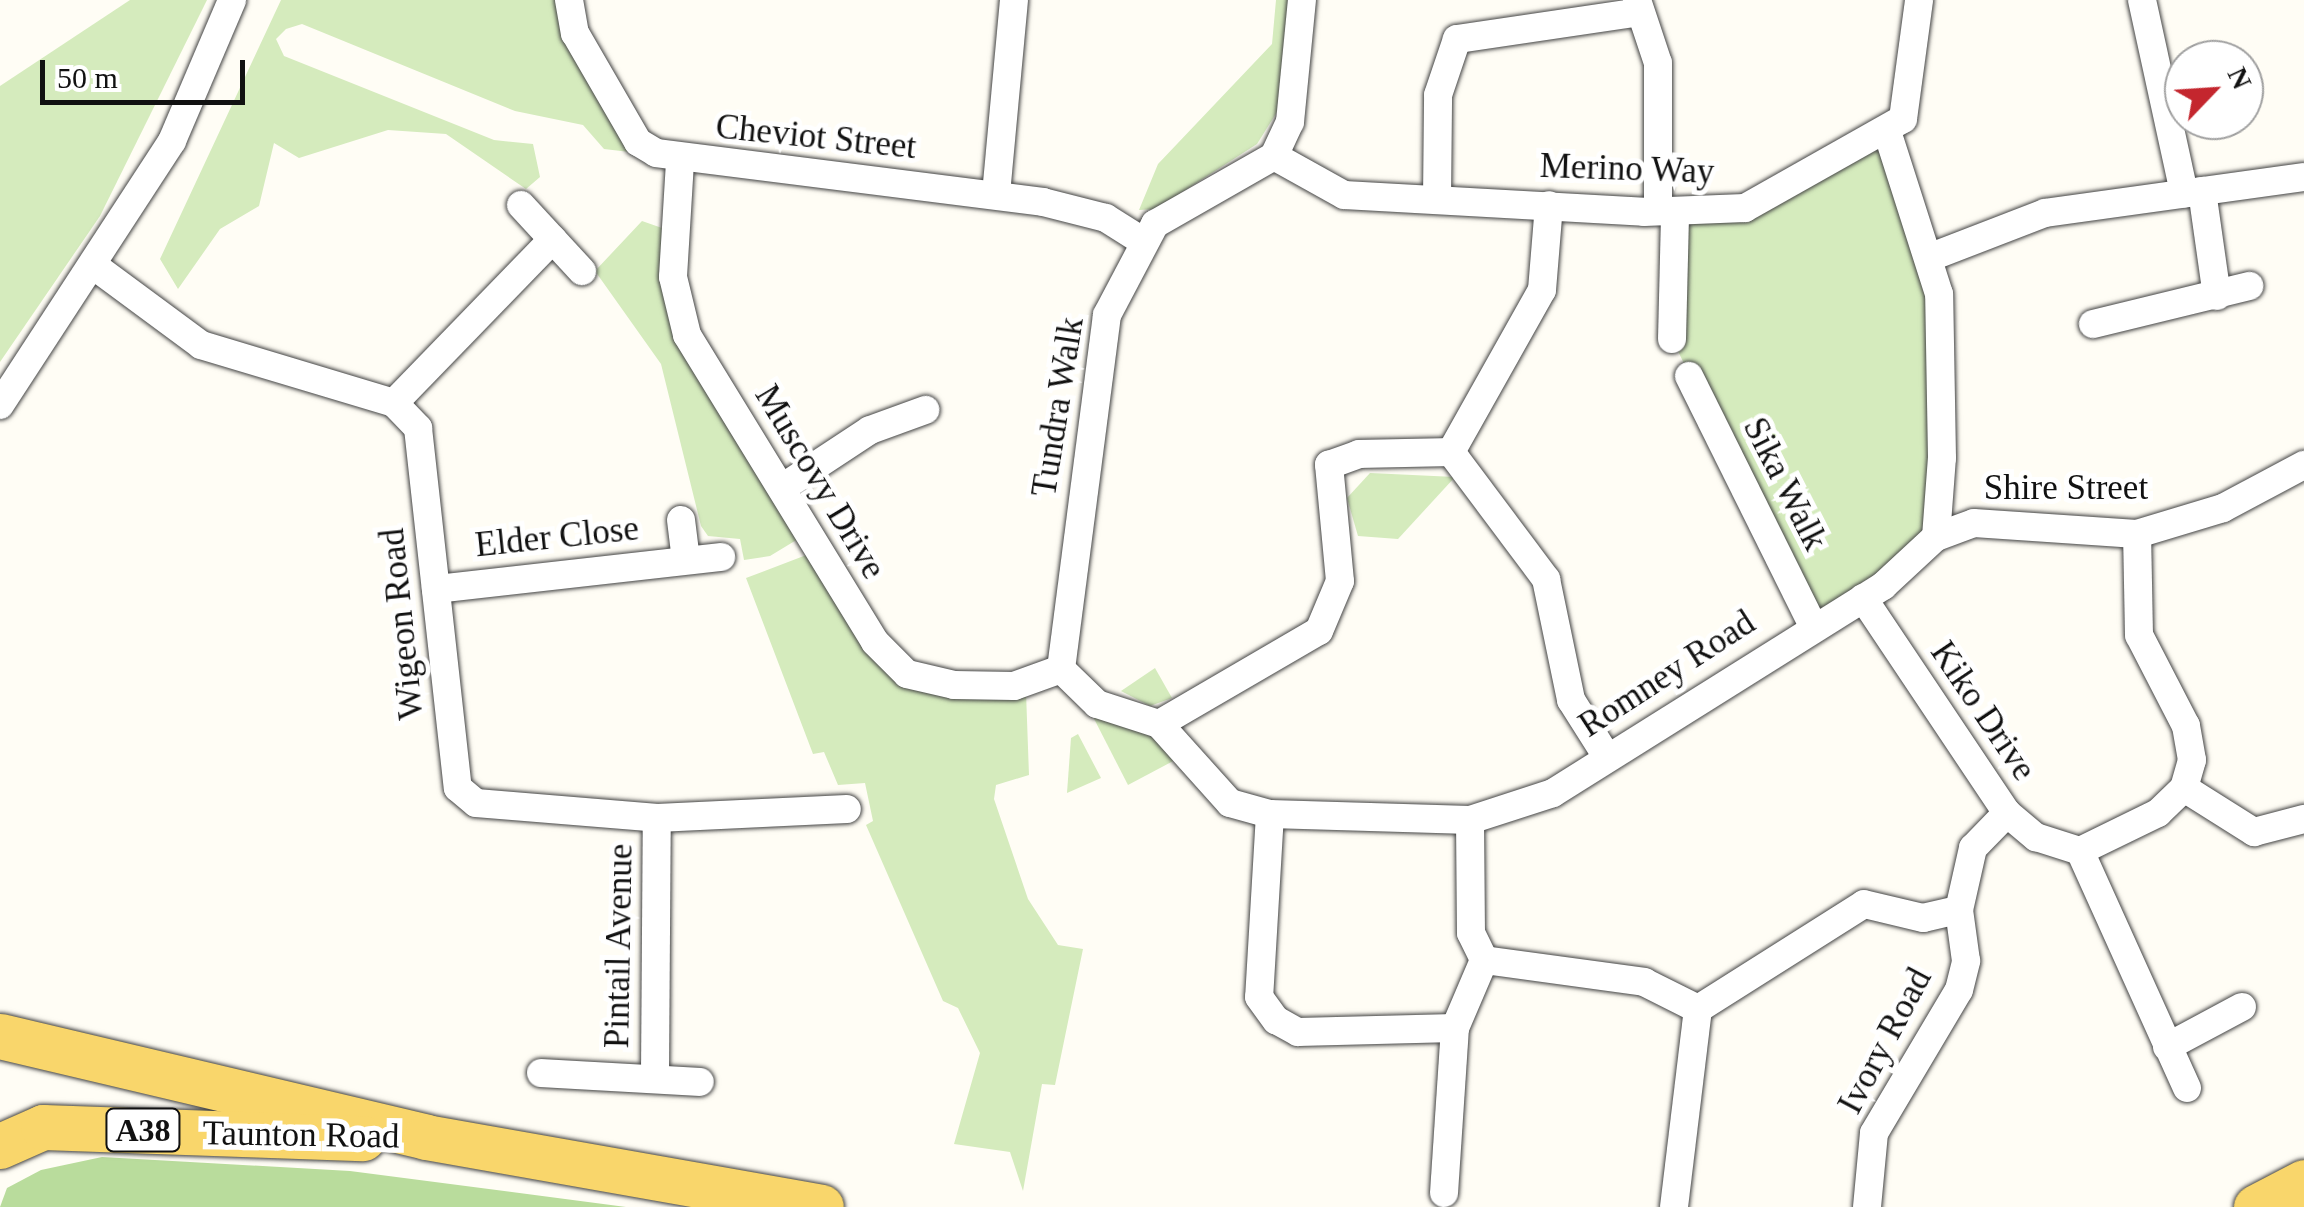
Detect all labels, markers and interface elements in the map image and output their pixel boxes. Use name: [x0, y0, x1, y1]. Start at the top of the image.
scale bar: [45, 40, 250, 102]
north arrow: [2164, 40, 2264, 140]
text: 50 m: [57, 61, 118, 94]
text: N: [2222, 62, 2258, 94]
street label: Cheviot Street: [714, 106, 918, 168]
street label: Merino Way: [1539, 145, 1715, 193]
street label: Tundra Walk: [1023, 314, 1093, 500]
street label: Muscovy Drive: [746, 377, 894, 587]
street label: Sika Walk: [1734, 410, 1836, 558]
street label: Shire Street: [1984, 467, 2148, 509]
street label: Elder Close: [473, 508, 641, 566]
street label: Wigeon Road: [371, 526, 433, 722]
street label: Romney Road: [1571, 602, 1763, 746]
street label: Kiko Drive: [1921, 634, 2045, 788]
street label: Pintail Avenue: [596, 842, 642, 1050]
street label: Ivory Road: [1829, 961, 1941, 1121]
road number: A38: [103, 1103, 183, 1157]
street label: Taunton Road: [202, 1112, 400, 1158]

